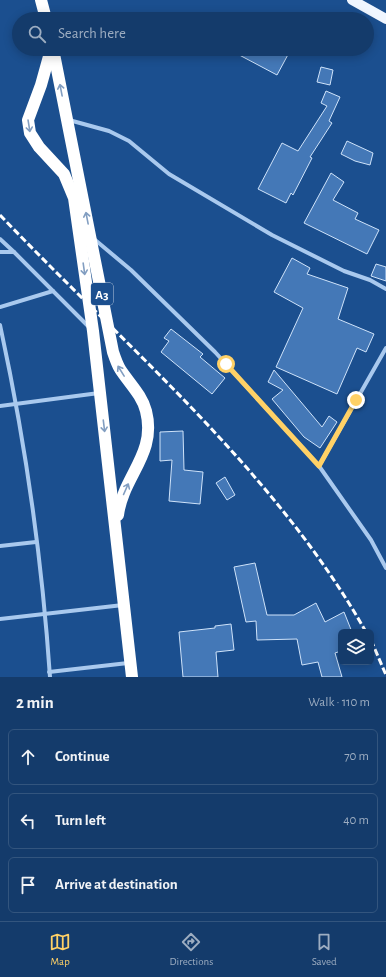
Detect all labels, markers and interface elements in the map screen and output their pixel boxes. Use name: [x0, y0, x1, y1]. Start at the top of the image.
search box: [12, 12, 374, 56]
icon: search: [26, 23, 48, 45]
text: Search here: [58, 26, 126, 41]
one-way arrow: [57, 84, 65, 97]
one-way arrow: [25, 119, 33, 132]
one-way arrow: [83, 212, 91, 225]
one-way arrow: [80, 262, 88, 275]
road number: A3: [91, 283, 113, 305]
route start: [217, 355, 235, 373]
one-way arrow: [117, 365, 125, 377]
route end: [347, 391, 365, 409]
one-way arrow: [101, 419, 108, 432]
one-way arrow: [122, 483, 130, 495]
map controls: [338, 629, 374, 665]
button: layers: [338, 629, 374, 665]
text: 2 min: [16, 694, 54, 711]
text: Walk · 110 m: [308, 696, 370, 709]
icon: ahead: [17, 746, 39, 768]
text: Continue: [55, 749, 110, 764]
text: 70 m: [344, 750, 369, 763]
icon: left: [17, 810, 39, 832]
text: Turn left: [55, 813, 106, 828]
text: 40 m: [343, 814, 369, 827]
icon: arrive: [17, 874, 39, 896]
text: Arrive at destination: [55, 877, 178, 892]
tab: Map: [49, 931, 71, 968]
tab: Directions: [169, 931, 213, 968]
tab: Saved: [312, 931, 337, 968]

